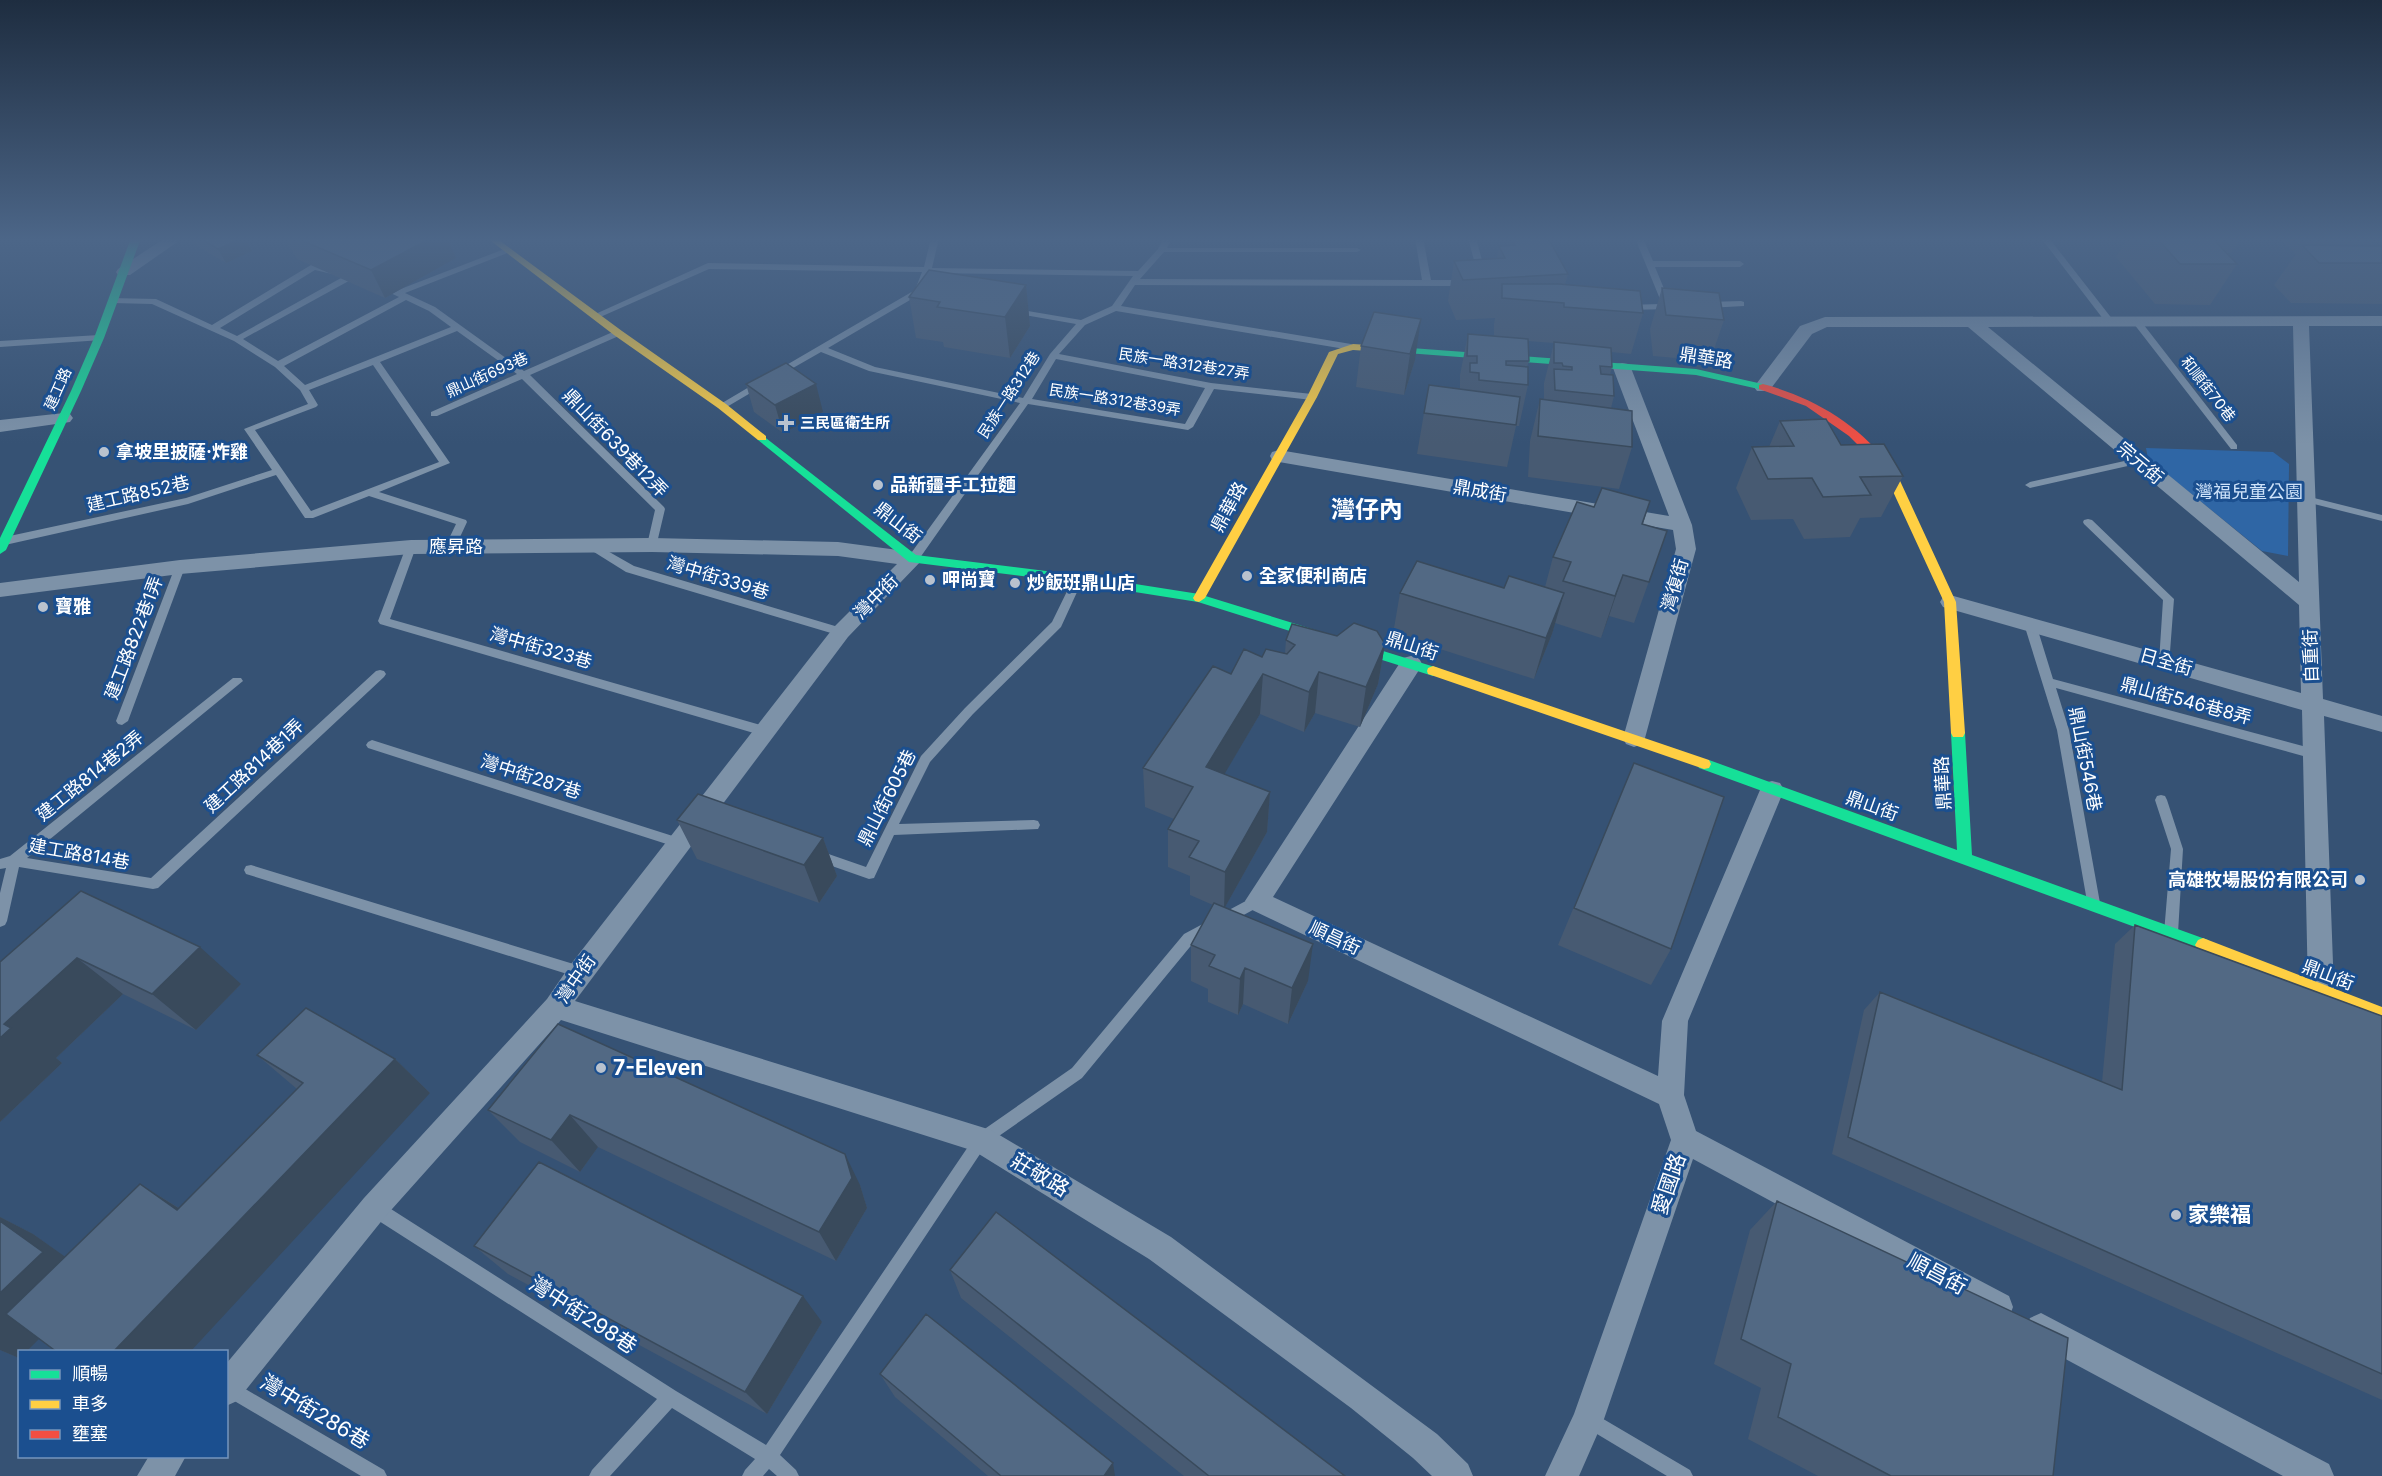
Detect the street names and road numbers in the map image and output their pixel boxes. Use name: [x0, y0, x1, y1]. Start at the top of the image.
street label: 鼎華路: [1678, 343, 1734, 372]
street label: 民族一路312巷27弄: [1117, 344, 1251, 383]
street label: 鼎山街693巷: [443, 348, 531, 401]
street label: 民族一路312巷: [974, 348, 1044, 442]
street label: 和順街70巷: [2177, 352, 2240, 425]
street label: 建工路: [40, 364, 75, 413]
street label: 民族一路312巷39弄: [1048, 380, 1182, 419]
street label: 鼎山街639巷12弄: [559, 384, 672, 501]
street label: 宗元街: [2113, 437, 2168, 488]
street label: 建工路852巷: [84, 471, 191, 516]
street label: 鼎成街: [1452, 475, 1508, 506]
street label: 鼎華路: [1206, 478, 1251, 535]
street label: 鼎山街: [871, 498, 926, 548]
street label: 應昇路: [429, 536, 483, 557]
street label: 灣中街339巷: [665, 552, 772, 603]
street label: 灣復街: [1657, 556, 1692, 614]
street label: 灣中街: [849, 570, 902, 623]
street label: 建工路822巷1弄: [100, 573, 167, 702]
street label: 灣中街323巷: [488, 623, 595, 672]
street label: 鼎山街: [1383, 627, 1441, 664]
street label: 自重街: [2299, 629, 2322, 683]
street label: 日全街: [2137, 644, 2195, 679]
street label: 鼎山街546巷8弄: [2118, 673, 2254, 728]
street label: 鼎山街546巷: [2065, 705, 2106, 813]
street label: 建工路814巷1弄: [200, 715, 307, 817]
street label: 建工路814巷2弄: [32, 726, 147, 825]
street label: 鼎山街605巷: [853, 746, 920, 850]
street label: 灣中街287巷: [478, 750, 584, 803]
street label: 鼎華路: [1931, 756, 1954, 811]
street label: 鼎山街: [1843, 786, 1901, 825]
street label: 建工路814巷: [27, 834, 131, 873]
street label: 順昌街: [1306, 917, 1364, 958]
street label: 灣中街: [552, 951, 600, 1007]
street label: 鼎山街: [2299, 955, 2357, 994]
street label: 莊敬路: [1007, 1148, 1074, 1202]
street label: 愛國路: [1646, 1150, 1691, 1218]
street label: 順昌街: [1904, 1248, 1971, 1299]
street label: 灣中街298巷: [525, 1271, 642, 1359]
street label: 灣中街286巷: [256, 1369, 374, 1454]

